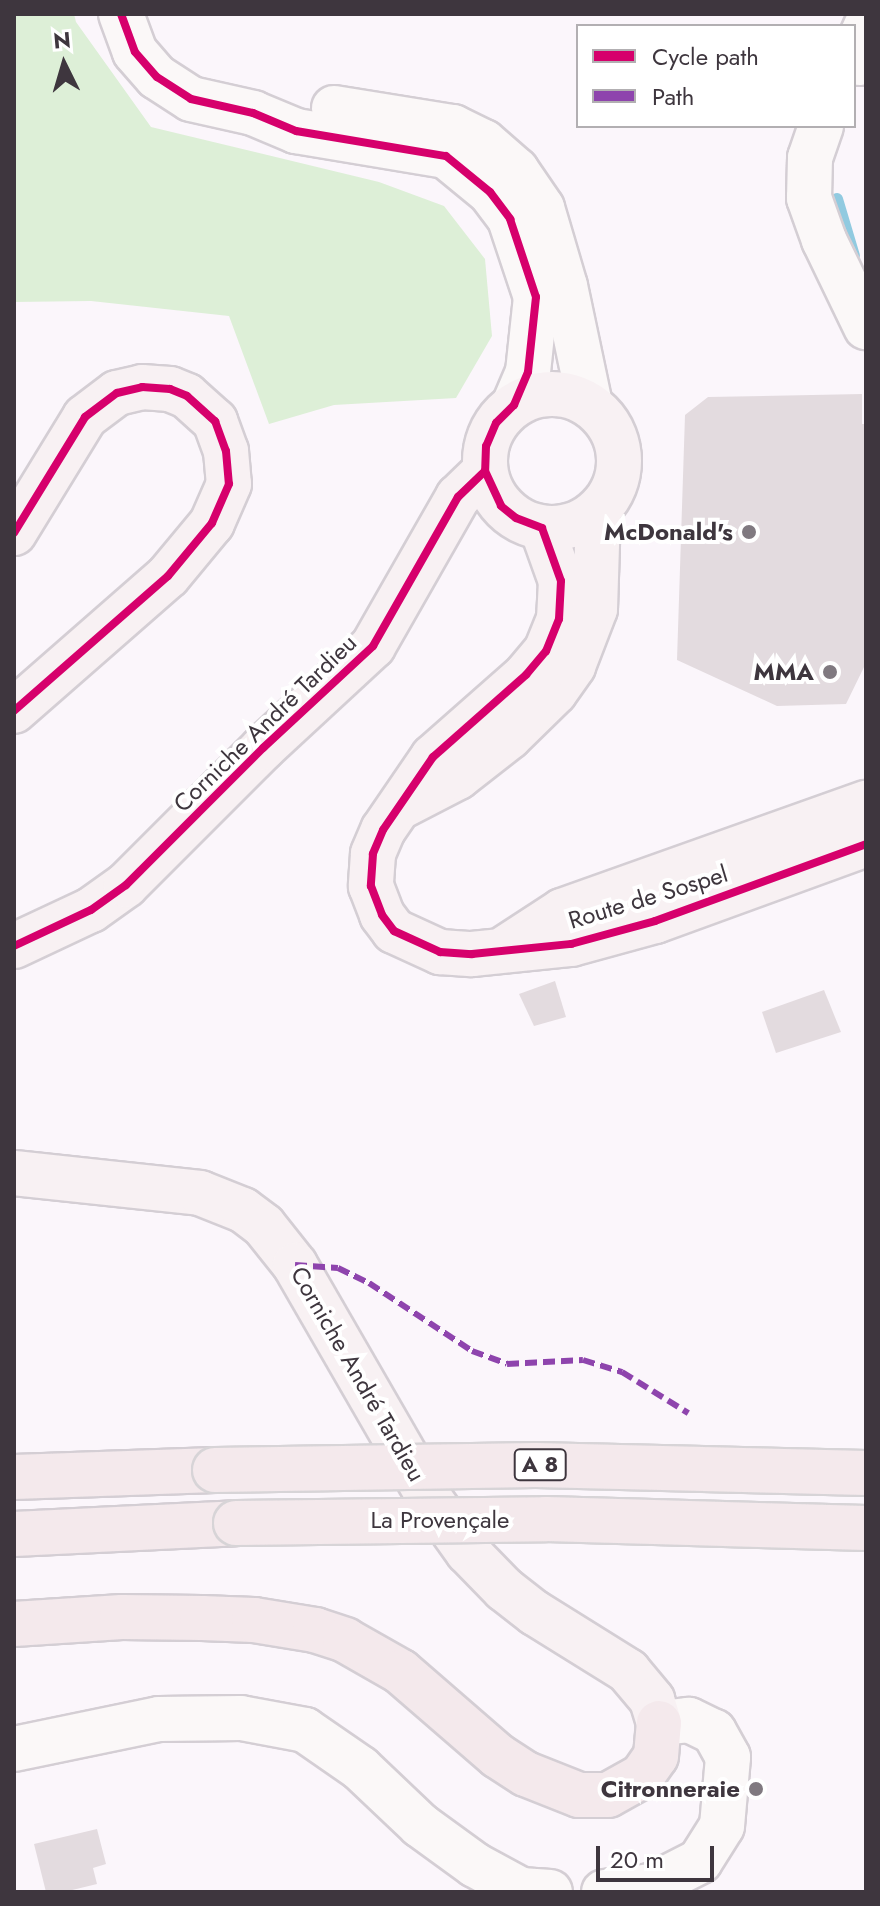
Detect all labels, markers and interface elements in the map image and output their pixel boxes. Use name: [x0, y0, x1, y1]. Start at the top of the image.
text: N: [52, 23, 72, 57]
north arrow: [24, 24, 104, 104]
legend: [576, 24, 856, 128]
text: Cycle path: [652, 39, 759, 74]
text: Path: [652, 79, 694, 114]
place label: McDonald's: [604, 518, 733, 546]
marker: McDonald's: [740, 523, 758, 541]
street label: Corniche André Tardieu: [168, 628, 362, 818]
place label: MMA: [754, 658, 814, 686]
marker: MMA: [821, 663, 839, 681]
street label: Route de Sospel: [565, 859, 731, 935]
street label: Corniche André Tardieu: [285, 1261, 431, 1487]
road number: A 8: [512, 1447, 568, 1483]
street label: La Provençale: [371, 1506, 509, 1534]
place label: Citronneraie: [601, 1775, 740, 1803]
marker: Citronneraie: [747, 1780, 765, 1798]
scale bar: [600, 1830, 718, 1880]
text: 20 m: [610, 1842, 664, 1877]

